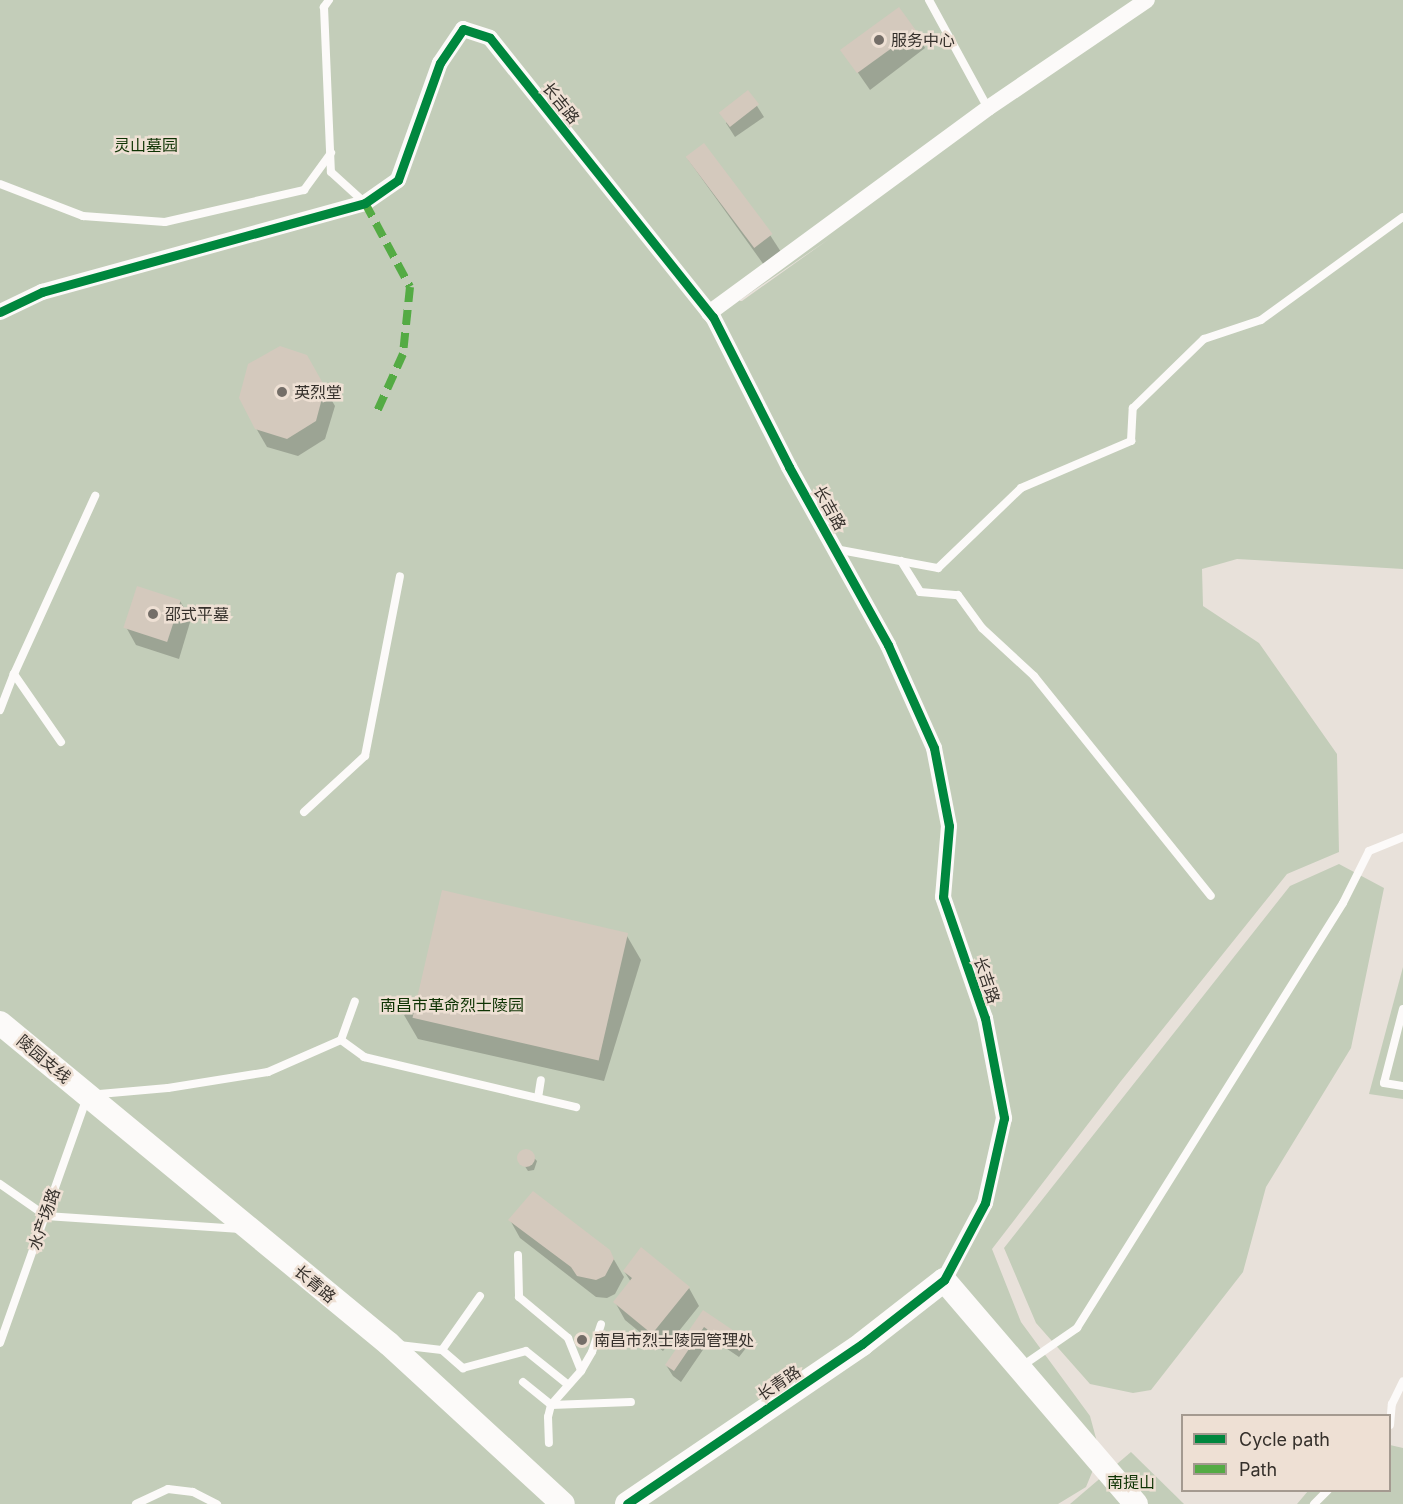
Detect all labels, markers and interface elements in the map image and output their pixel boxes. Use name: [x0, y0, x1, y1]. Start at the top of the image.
place label: 服务中心: [891, 30, 955, 50]
marker: 服务中心: [872, 33, 886, 47]
street label: 长吉路: [538, 78, 584, 128]
park label: 灵山墓园: [114, 135, 178, 155]
place label: 英烈堂: [294, 382, 342, 402]
marker: 英烈堂: [275, 385, 289, 399]
street label: 长吉路: [810, 482, 850, 534]
place label: 邵式平墓: [165, 604, 229, 624]
marker: 邵式平墓: [146, 607, 160, 621]
street label: 长吉路: [970, 954, 1004, 1006]
park label: 南昌市革命烈士陵园: [380, 995, 524, 1015]
street label: 陵园支线: [13, 1031, 75, 1087]
street label: 水产场路: [25, 1186, 63, 1252]
street label: 长青路: [290, 1261, 340, 1307]
place label: 南昌市烈士陵园管理处: [594, 1330, 754, 1350]
marker: 南昌市烈士陵园管理处: [575, 1333, 589, 1347]
street label: 长青路: [754, 1362, 804, 1404]
legend: [1181, 1414, 1391, 1492]
text: Cycle path: [1239, 1429, 1330, 1450]
text: Path: [1239, 1459, 1277, 1480]
park label: 南提山: [1107, 1472, 1155, 1492]

